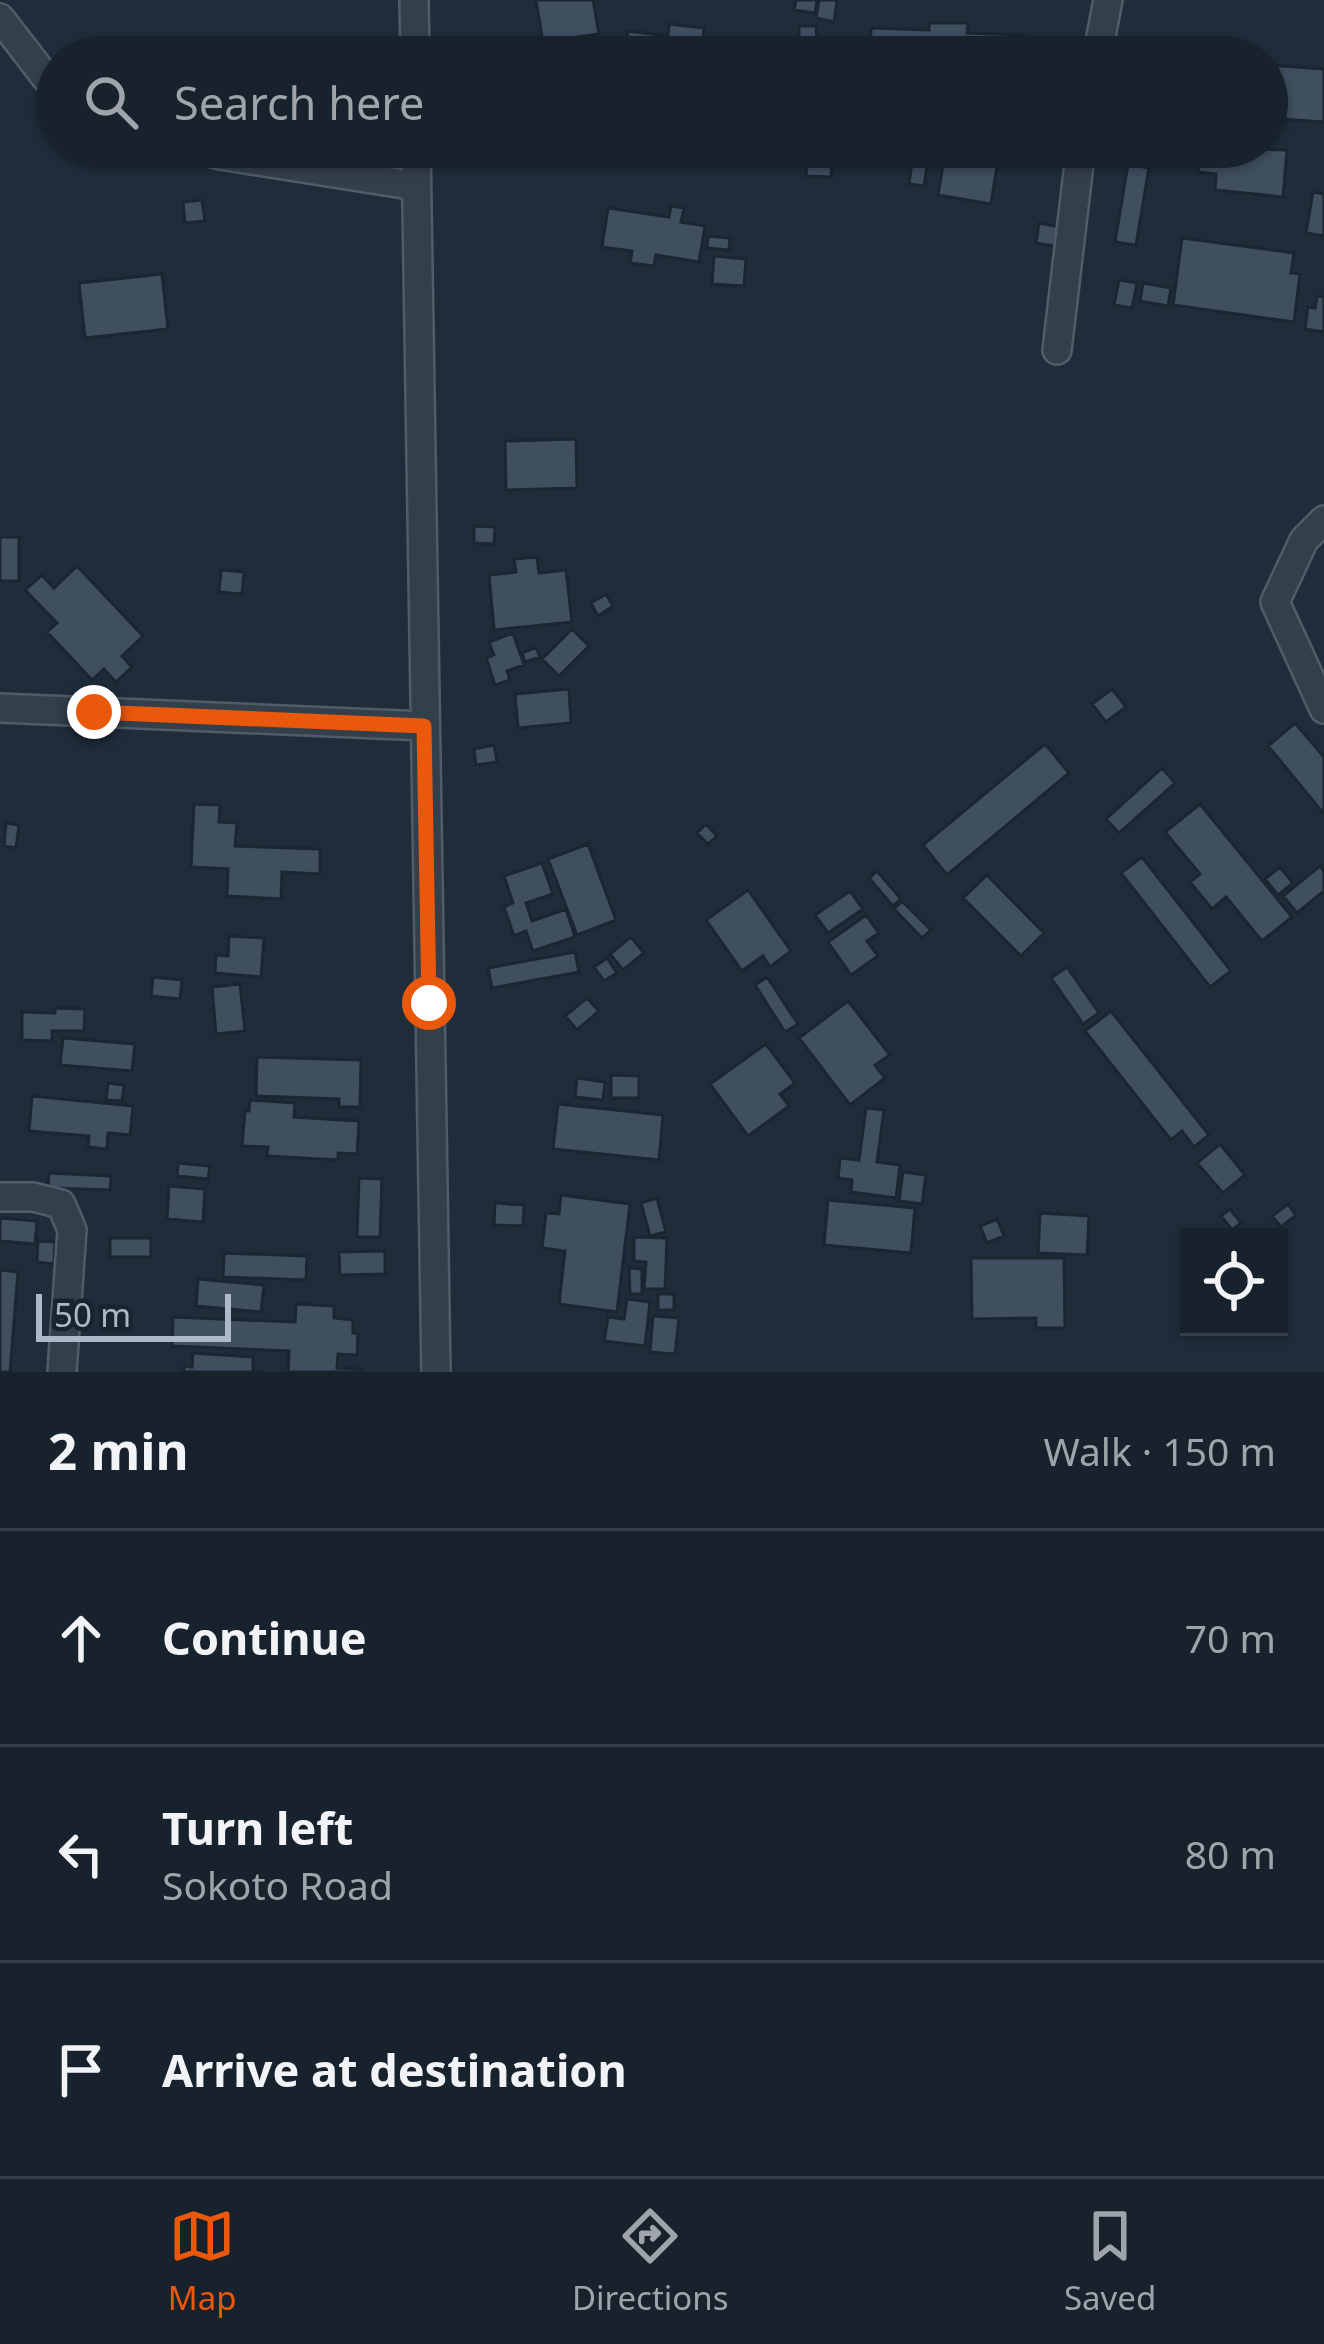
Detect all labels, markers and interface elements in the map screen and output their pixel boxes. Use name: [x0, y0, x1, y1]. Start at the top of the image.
search box: [36, 36, 1288, 168]
icon: search: [78, 69, 144, 135]
text: Search here: [174, 72, 424, 133]
route end: [67, 685, 121, 739]
route start: [402, 976, 456, 1030]
map controls: [1180, 1228, 1288, 1336]
button: locate: [1180, 1228, 1288, 1336]
scale bar: [36, 1288, 231, 1341]
text: 50 m: [54, 1292, 131, 1337]
text: 2 min: [48, 1415, 189, 1485]
text: Walk · 150 m: [1043, 1424, 1276, 1477]
icon: ahead: [48, 1605, 114, 1671]
text: Continue: [162, 1607, 367, 1668]
text: 70 m: [1185, 1611, 1276, 1664]
text: Turn left: [162, 1797, 353, 1858]
icon: left: [48, 1821, 114, 1887]
text: 80 m: [1185, 1827, 1276, 1880]
text: Sokoto Road: [162, 1858, 393, 1911]
icon: arrive: [48, 2037, 114, 2103]
text: Arrive at destination: [162, 2039, 627, 2100]
tab: Map: [168, 2203, 236, 2320]
tab: Directions: [572, 2203, 729, 2320]
tab: Saved: [1064, 2203, 1156, 2320]

